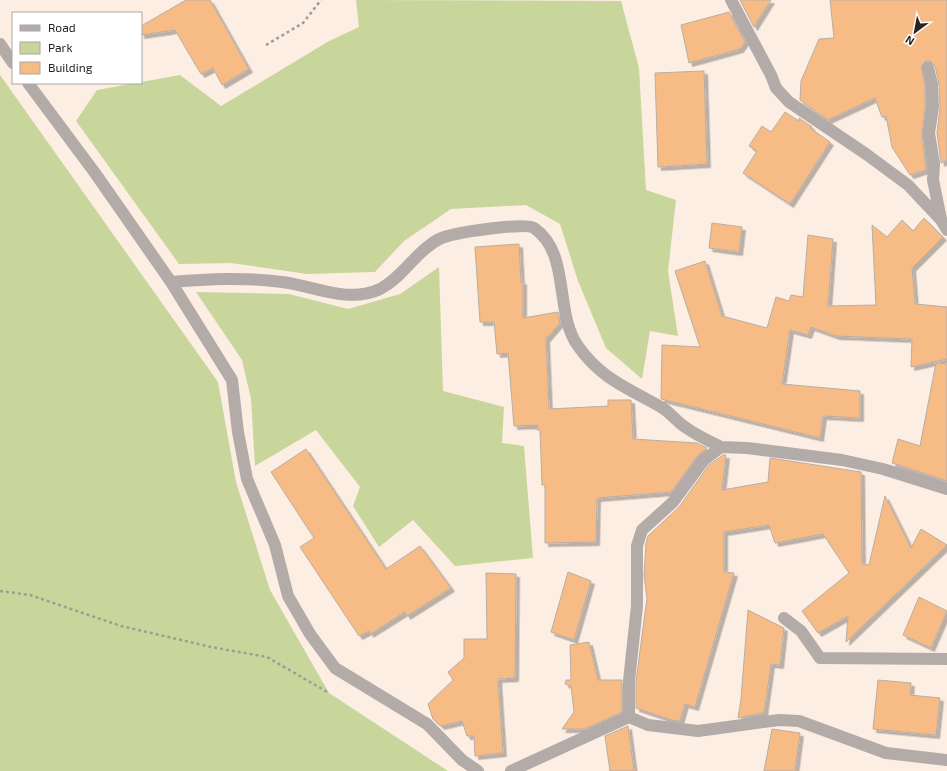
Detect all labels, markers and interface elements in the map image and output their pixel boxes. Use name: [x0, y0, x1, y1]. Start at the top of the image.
legend: [12, 12, 142, 84]
north arrow: [895, 12, 935, 52]
text: Road: [48, 20, 76, 34]
text: N: [903, 33, 916, 49]
text: Park: [48, 40, 73, 54]
text: Building: [48, 60, 93, 74]

